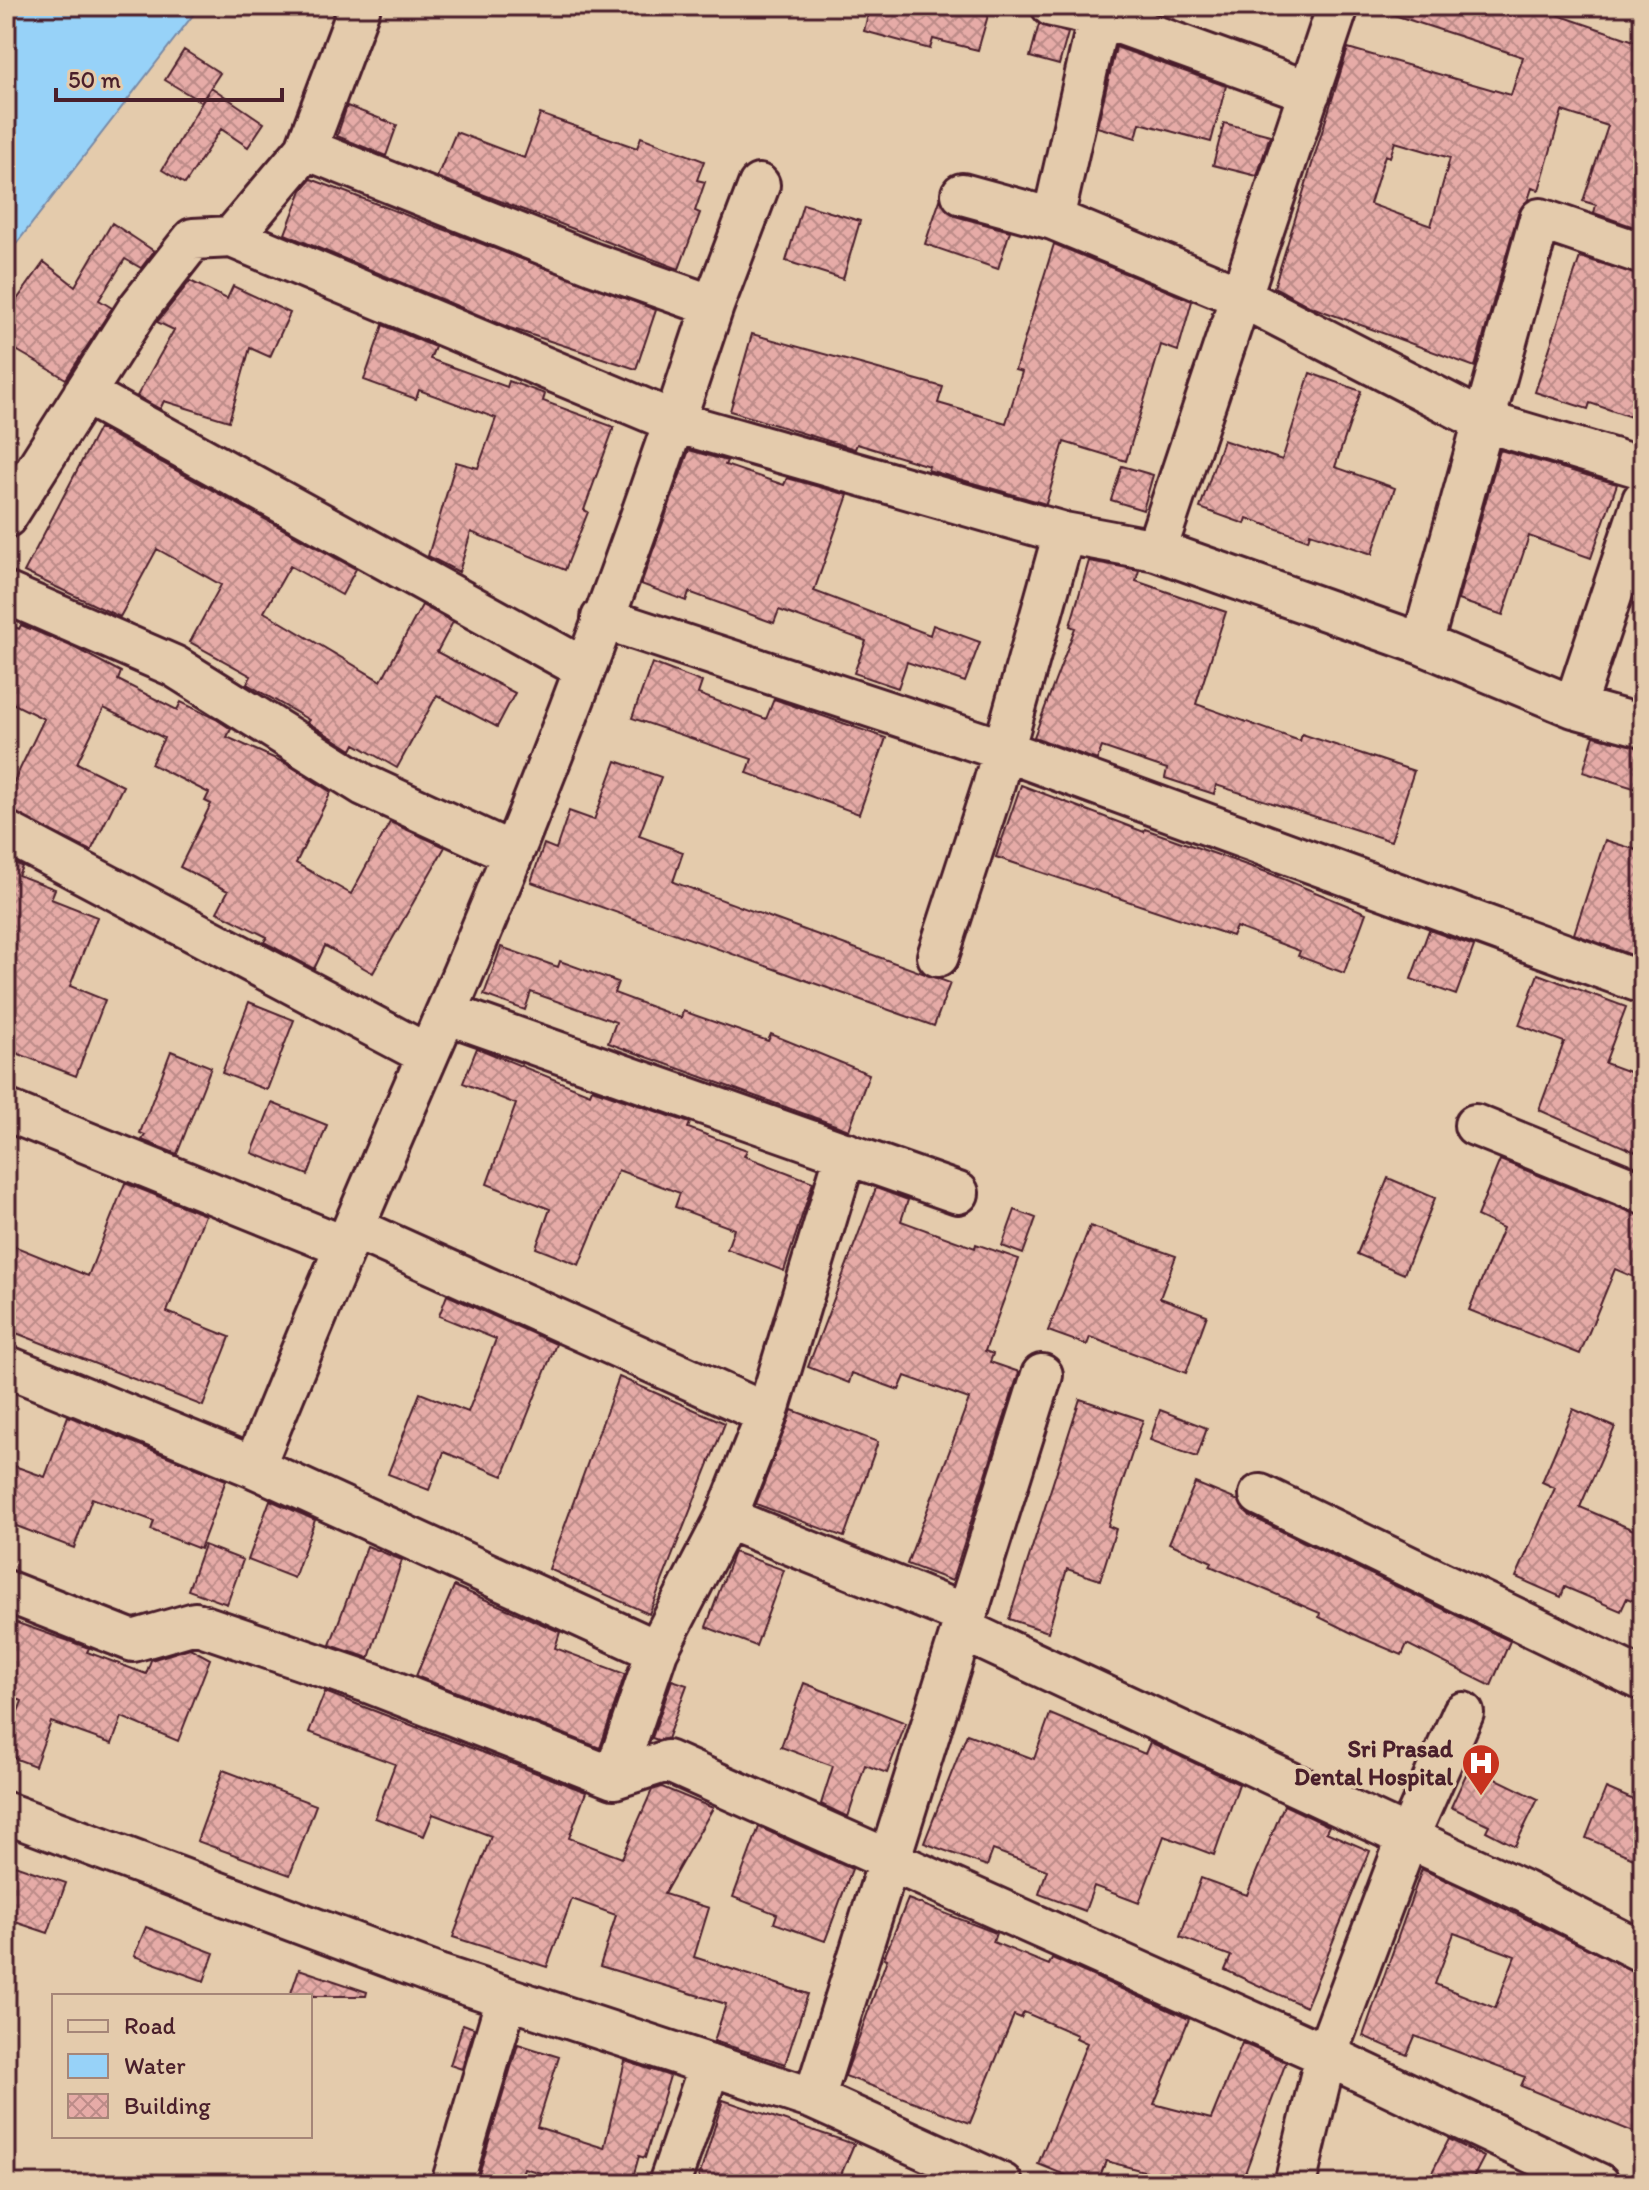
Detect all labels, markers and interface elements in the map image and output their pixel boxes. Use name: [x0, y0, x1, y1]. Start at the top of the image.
scale bar: [56, 52, 282, 102]
text: 50 m: [68, 65, 121, 94]
place label: Sri Prasad Dental Hospital: [1294, 1734, 1454, 1792]
hospital icon: Sri Prasad Dental Hospital: [1460, 1742, 1502, 1797]
legend: [52, 1994, 312, 2138]
text: Road: [124, 2011, 176, 2040]
text: Water: [124, 2051, 186, 2080]
text: Building: [124, 2091, 211, 2120]

